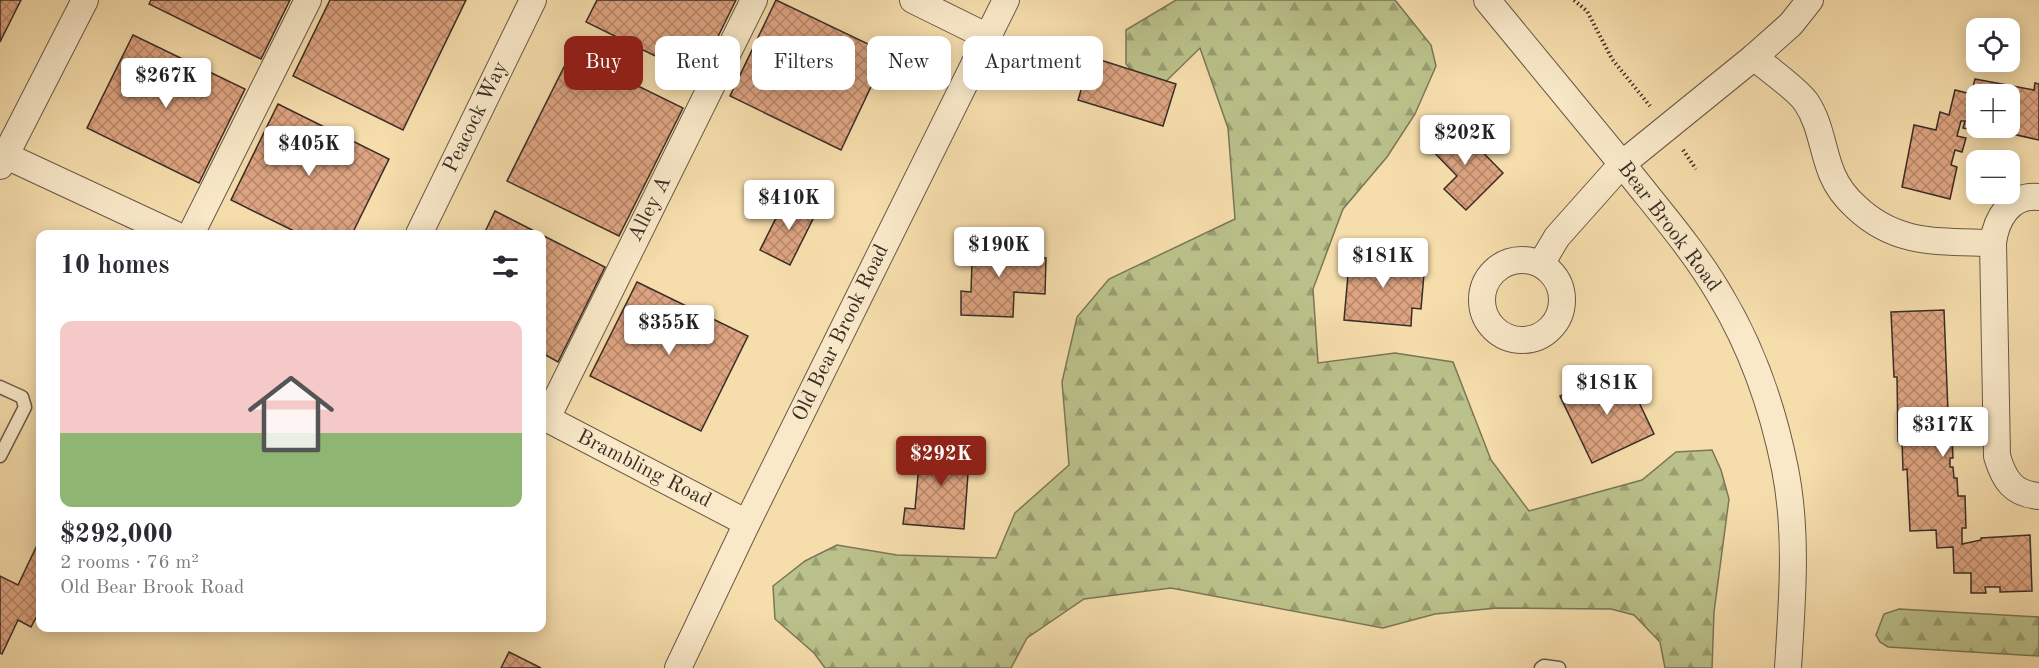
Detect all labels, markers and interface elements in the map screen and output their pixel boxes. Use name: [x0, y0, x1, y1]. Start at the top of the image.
map controls: [1966, 18, 2020, 204]
button: locate: [1966, 18, 2020, 72]
chip: Buy: [564, 36, 643, 90]
chip: Rent: [655, 36, 740, 90]
chip: Filters: [752, 36, 855, 90]
chip: New: [867, 36, 951, 90]
chip: Apartment: [963, 36, 1103, 90]
pin: $267K: [124, 58, 208, 109]
street label: Peacock Way: [440, 58, 512, 176]
text: $267K: [135, 67, 197, 87]
button: +: [1966, 84, 2020, 138]
pin: $202K: [1423, 115, 1507, 166]
text: $202K: [1434, 124, 1496, 144]
pin: $405K: [267, 126, 351, 177]
text: $405K: [278, 135, 340, 155]
button: −: [1966, 150, 2020, 204]
street label: Bear Brook Road: [1614, 158, 1725, 296]
street label: Alley A: [625, 173, 675, 245]
pin: $410K: [747, 180, 831, 231]
text: $410K: [758, 189, 820, 209]
pin: $190K: [957, 227, 1041, 278]
text: $190K: [968, 236, 1030, 256]
pin: $181K: [1341, 238, 1425, 289]
street label: Old Bear Brook Road: [789, 241, 893, 425]
text: $181K: [1352, 247, 1414, 267]
icon: filters: [489, 250, 522, 283]
text: 10 homes: [60, 253, 169, 279]
pin: $355K: [627, 305, 711, 356]
text: $355K: [638, 314, 700, 334]
icon: home: [237, 360, 345, 468]
pin: $181K: [1565, 365, 1649, 416]
text: $181K: [1576, 374, 1638, 394]
pin: $317K: [1901, 407, 1985, 458]
text: $317K: [1912, 416, 1974, 436]
street label: Brambling Road: [573, 426, 715, 512]
pin: $292K: [899, 436, 983, 487]
text: $292K: [910, 445, 972, 465]
text: $292,000: [60, 522, 173, 548]
text: 2 rooms · 76 m²: [60, 553, 199, 573]
text: Old Bear Brook Road: [60, 578, 245, 598]

